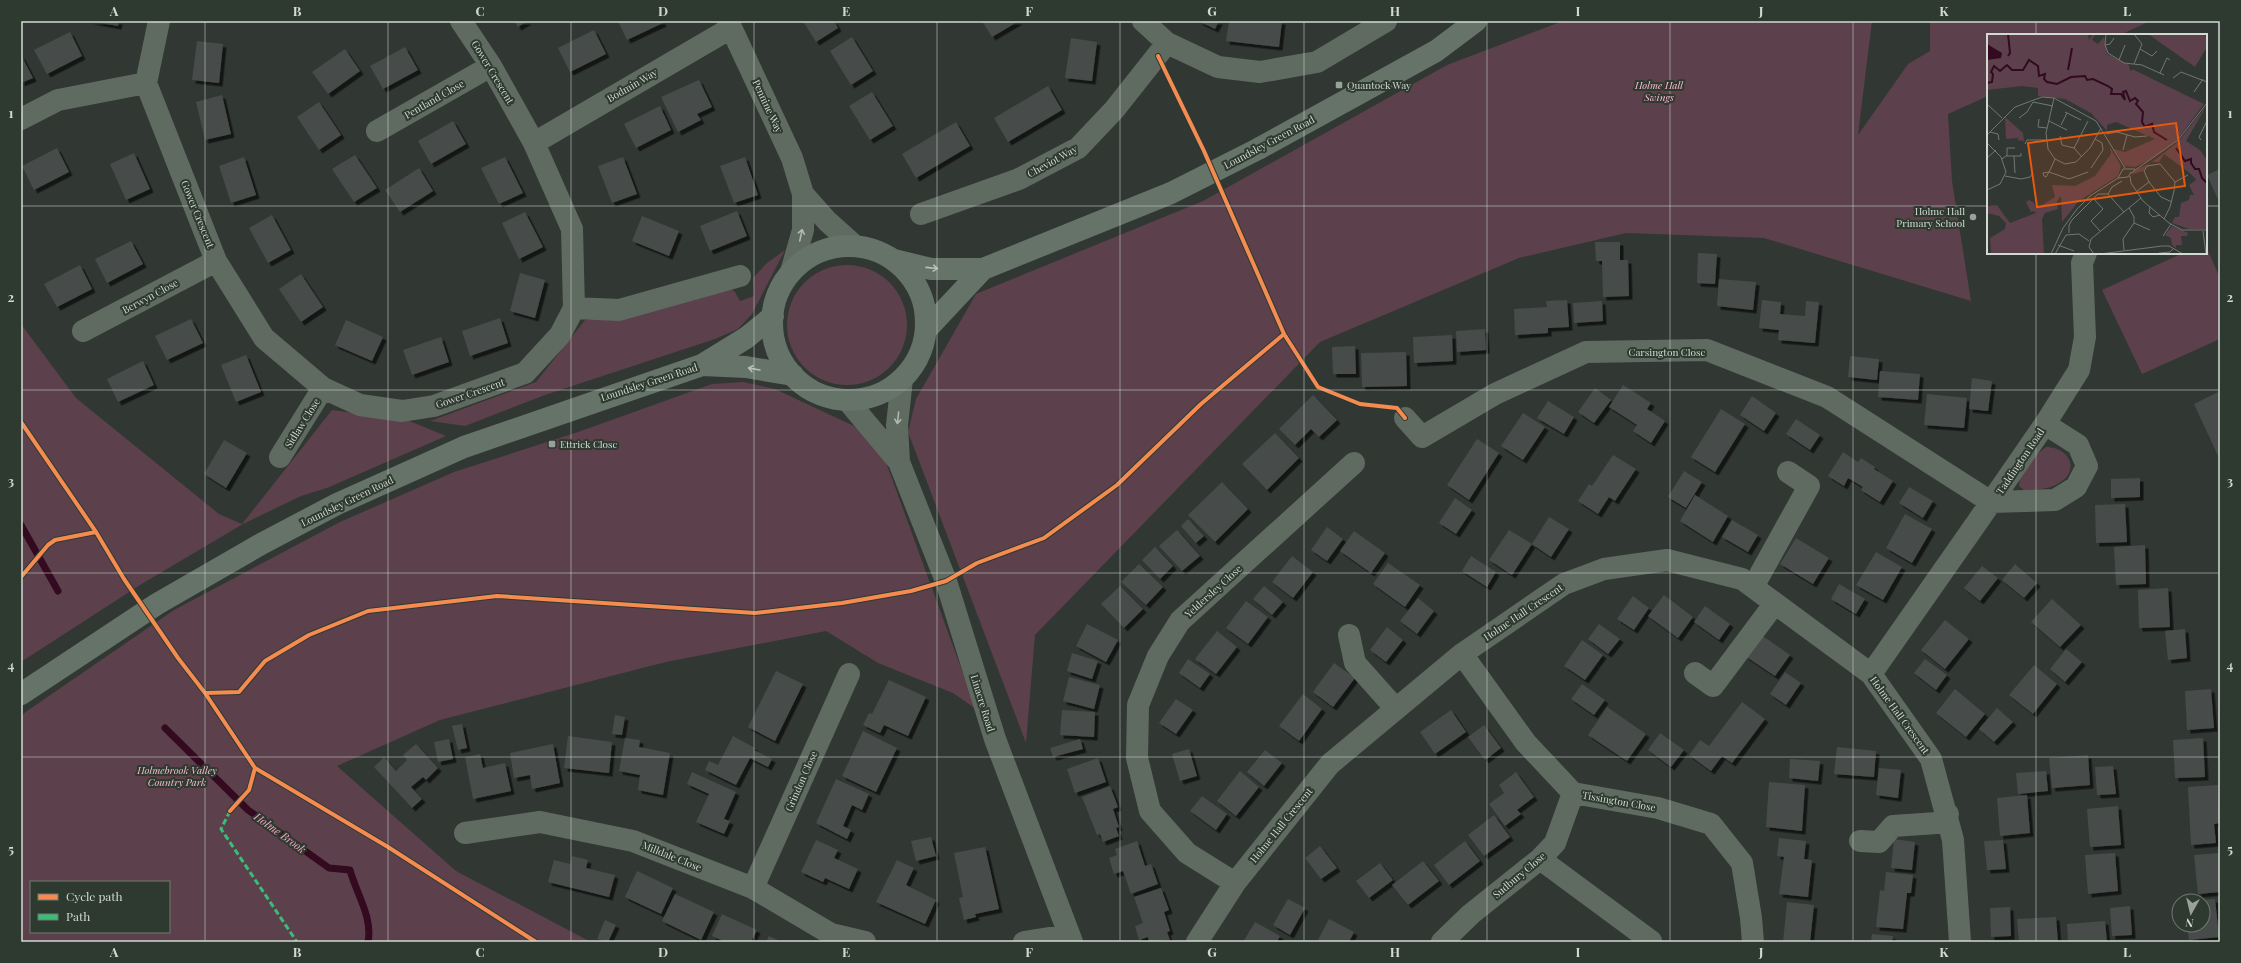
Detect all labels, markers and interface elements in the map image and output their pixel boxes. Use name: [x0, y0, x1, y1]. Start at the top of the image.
text: A: [109, 2, 119, 19]
text: B: [293, 2, 302, 19]
text: C: [475, 2, 485, 19]
text: D: [658, 2, 668, 19]
text: E: [842, 2, 850, 19]
text: F: [1025, 2, 1033, 19]
text: G: [1207, 2, 1217, 19]
text: H: [1390, 2, 1400, 19]
text: I: [1576, 2, 1581, 19]
text: J: [1758, 2, 1764, 19]
text: K: [1939, 2, 1949, 19]
text: L: [2123, 2, 2131, 19]
inset map: [1987, 34, 2207, 254]
street label: Gower Crescent: [468, 38, 518, 107]
street label: Bodmin Way: [604, 65, 660, 105]
street label: Pentland Close: [401, 76, 467, 122]
street label: Pennine Way: [750, 77, 786, 135]
place label: Quantock Way: [1347, 78, 1411, 92]
park label: Holme Hall Swings: [1634, 78, 1684, 104]
marker: Quantock Way: [1334, 80, 1344, 90]
text: 1: [9, 104, 14, 121]
text: 1: [2228, 104, 2233, 121]
street label: Loundsley Green Road: [1221, 112, 1317, 172]
street label: Cheviot Way: [1024, 142, 1080, 180]
street label: Gower Crescent: [178, 178, 218, 250]
place label: Holme Hall Primary School: [1896, 204, 1965, 230]
marker: Holme Hall Primary School: [1968, 212, 1978, 222]
one-way arrow: [798, 228, 806, 241]
one-way arrow: [925, 265, 938, 272]
street label: Berwyn Close: [120, 275, 180, 317]
text: 2: [8, 288, 15, 305]
text: 2: [2227, 288, 2234, 305]
street label: Carsington Close: [1629, 345, 1706, 359]
street label: Loundsley Green Road: [599, 360, 699, 404]
one-way arrow: [748, 364, 761, 372]
street label: Gower Crescent: [434, 375, 507, 411]
street label: Sidlaw Close: [281, 395, 323, 451]
one-way arrow: [894, 411, 902, 424]
street label: Taddington Road: [1993, 425, 2047, 497]
place label: Ettrick Close: [560, 437, 618, 451]
marker: Ettrick Close: [547, 439, 557, 449]
text: 3: [8, 472, 14, 489]
street label: Loundsley Green Road: [299, 472, 396, 529]
text: 3: [2227, 472, 2233, 489]
street label: Yeldersley Close: [1181, 562, 1245, 621]
street label: Holme Hall Crescent: [1481, 580, 1566, 644]
text: 4: [8, 656, 15, 673]
text: 4: [2227, 656, 2234, 673]
street label: Linacre Road: [968, 673, 998, 734]
street label: Holme Hall Crescent: [1867, 673, 1933, 757]
street label: Grindon Close: [781, 749, 821, 813]
park label: Holmebrook Valley Country Park: [136, 763, 217, 789]
street label: Holme Hall Crescent: [1246, 784, 1316, 865]
street label: Tissington Close: [1581, 788, 1657, 814]
water label: Holme Brook: [251, 808, 310, 857]
street label: Milldale Close: [640, 838, 704, 874]
text: 5: [8, 840, 14, 857]
text: 5: [2227, 840, 2233, 857]
street label: Sudbury Close: [1490, 849, 1548, 901]
legend: [30, 881, 170, 933]
text: Cycle path: [66, 888, 123, 904]
north arrow: [2171, 893, 2211, 933]
text: Path: [66, 908, 90, 924]
text: N: [2185, 915, 2195, 931]
text: A: [109, 943, 119, 960]
text: B: [293, 943, 302, 960]
text: C: [475, 943, 485, 960]
text: D: [658, 943, 668, 960]
text: E: [842, 943, 850, 960]
text: F: [1025, 943, 1033, 960]
text: G: [1207, 943, 1217, 960]
text: H: [1390, 943, 1400, 960]
text: I: [1576, 943, 1581, 960]
text: J: [1758, 943, 1764, 960]
text: K: [1939, 943, 1949, 960]
text: L: [2123, 943, 2131, 960]

